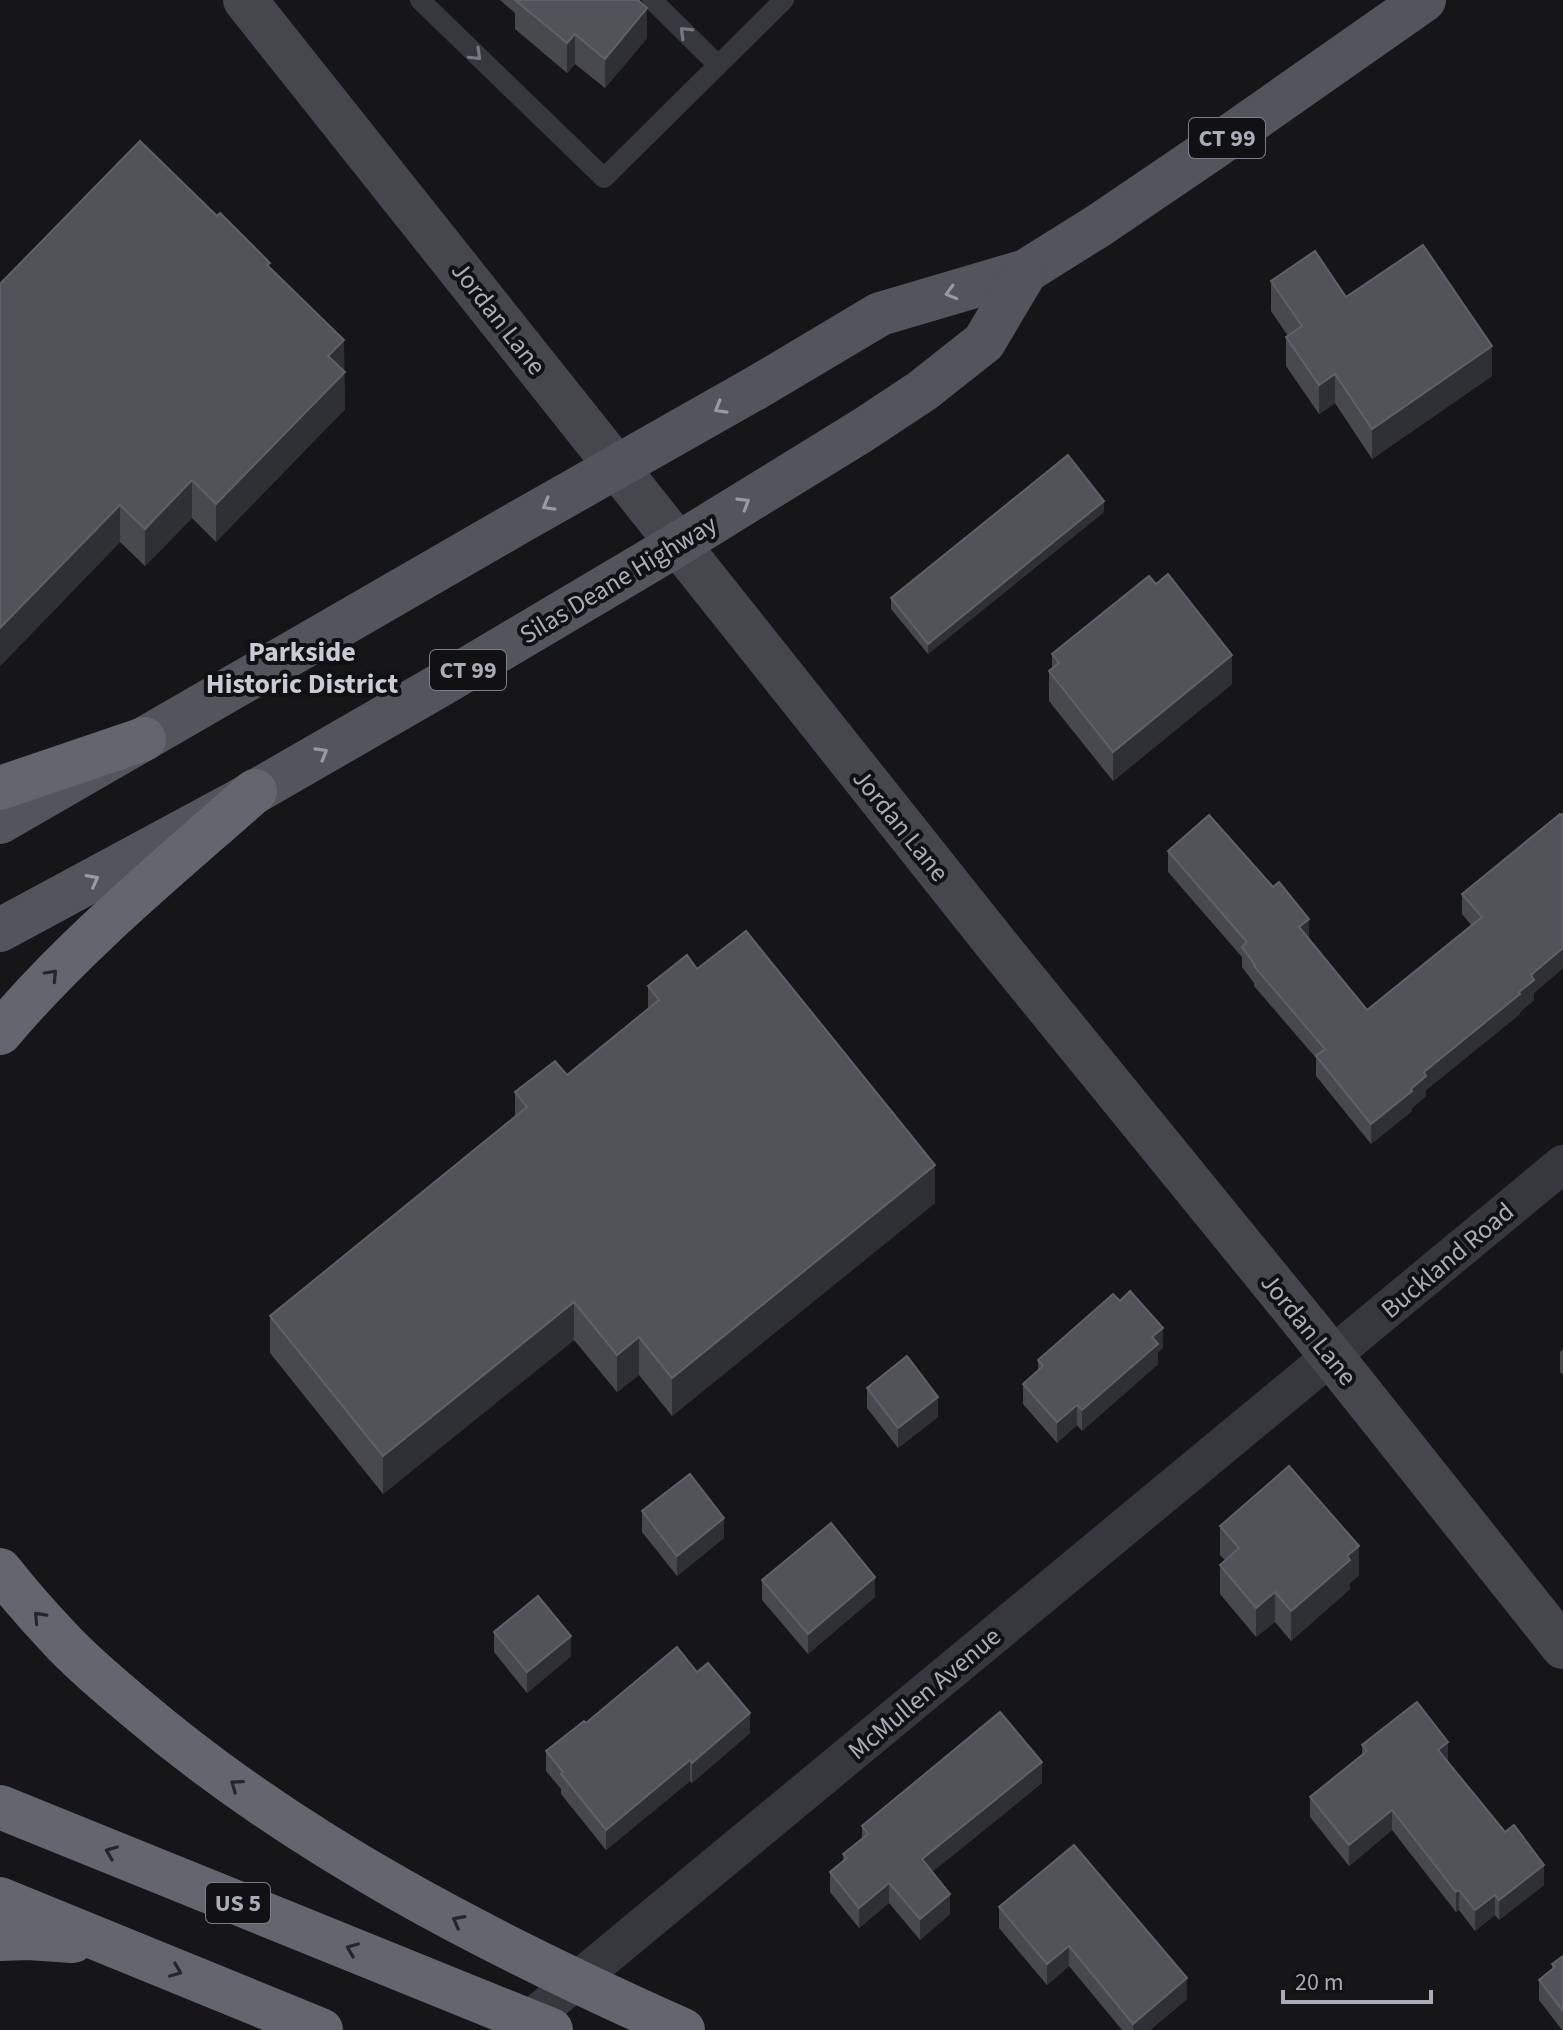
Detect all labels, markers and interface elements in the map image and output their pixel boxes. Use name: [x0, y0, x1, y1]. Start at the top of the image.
one-way arrow: [680, 27, 694, 42]
one-way arrow: [467, 45, 481, 60]
road number: CT 99: [1189, 118, 1265, 158]
street label: Jordan Lane: [442, 254, 555, 383]
one-way arrow: [945, 284, 959, 300]
one-way arrow: [714, 398, 729, 414]
one-way arrow: [543, 495, 557, 511]
one-way arrow: [736, 498, 750, 513]
street label: Silas Deane Highway: [513, 506, 724, 653]
district label: Parkside Historic District: [206, 632, 398, 704]
road number: CT 99: [430, 650, 506, 690]
one-way arrow: [314, 747, 328, 763]
street label: Jordan Lane: [844, 761, 958, 889]
one-way arrow: [85, 874, 99, 890]
one-way arrow: [43, 970, 57, 984]
street label: Buckland Road: [1373, 1194, 1522, 1327]
street label: Jordan Lane: [1252, 1265, 1366, 1393]
one-way arrow: [35, 1611, 49, 1626]
street label: McMullen Avenue: [840, 1618, 1009, 1768]
one-way arrow: [231, 1780, 245, 1795]
one-way arrow: [105, 1845, 119, 1861]
road number: US 5: [206, 1883, 270, 1923]
one-way arrow: [452, 1915, 466, 1930]
one-way arrow: [346, 1943, 360, 1959]
scale bar: [1283, 1954, 1431, 2004]
one-way arrow: [168, 1961, 182, 1978]
text: 20 m: [1295, 1965, 1344, 2000]

